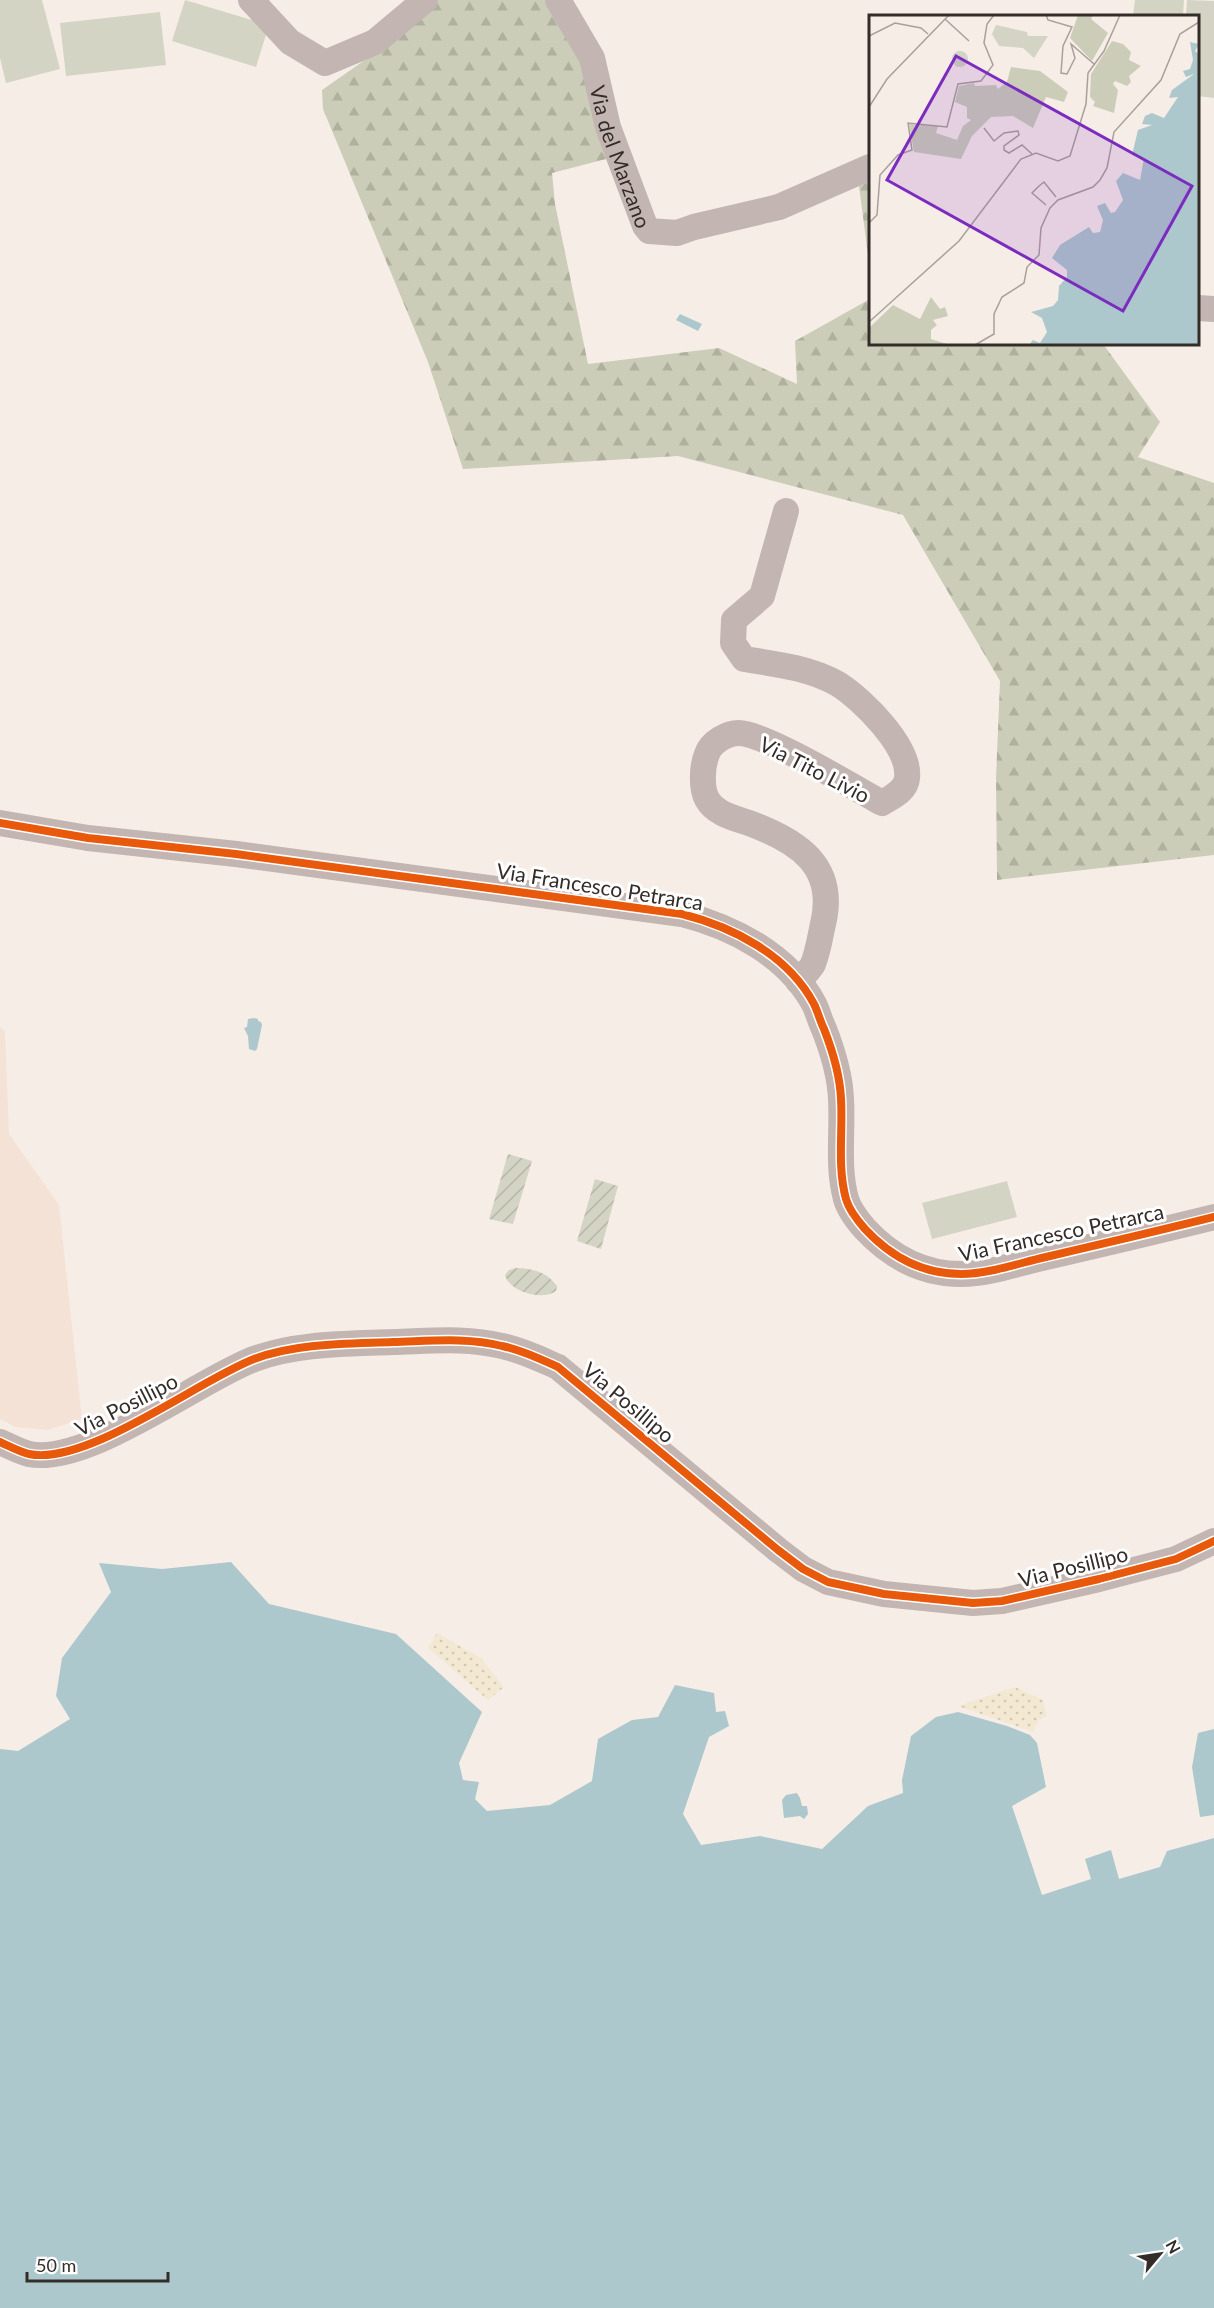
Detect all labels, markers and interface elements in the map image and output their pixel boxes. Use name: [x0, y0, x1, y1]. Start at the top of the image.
inset map: [869, 15, 1199, 345]
street label: Via del Marzano: [586, 83, 657, 231]
street label: Via Tito Livio: [756, 731, 874, 807]
street label: Via Francesco Petrarca: [495, 857, 705, 915]
street label: Via Francesco Petrarca: [956, 1198, 1166, 1266]
street label: Via Posillipo: [578, 1356, 680, 1448]
street label: Via Posillipo: [71, 1367, 182, 1441]
street label: Via Posillipo: [1016, 1540, 1130, 1592]
north arrow: [1130, 2224, 1190, 2284]
text: N: [1162, 2236, 1185, 2256]
scale bar: [27, 2245, 168, 2283]
text: 50 m: [36, 2254, 76, 2276]

